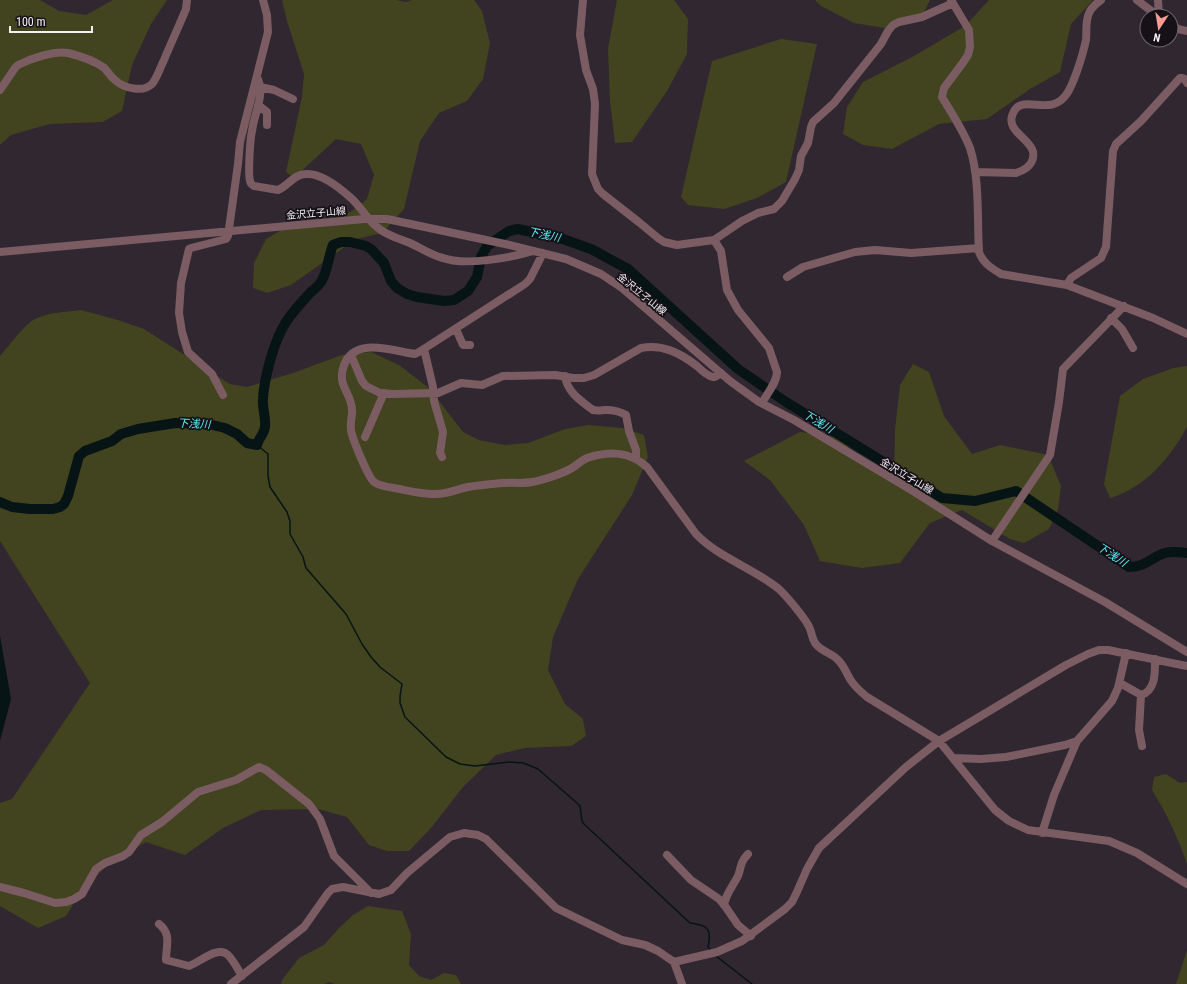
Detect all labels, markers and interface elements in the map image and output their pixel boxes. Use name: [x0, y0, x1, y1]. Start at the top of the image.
scale bar: [10, 8, 92, 34]
north arrow: [1139, 8, 1179, 48]
text: 100 m: [16, 15, 46, 29]
text: N: [1152, 30, 1162, 44]
street label: 金沢立子山線: [286, 205, 346, 221]
water label: 下浅川: [527, 225, 562, 245]
street label: 金沢立子山線: [615, 271, 669, 317]
water label: 下浅川: [801, 408, 836, 437]
water label: 下浅川: [177, 417, 212, 431]
street label: 金沢立子山線: [878, 456, 936, 496]
water label: 下浅川: [1095, 541, 1130, 570]

